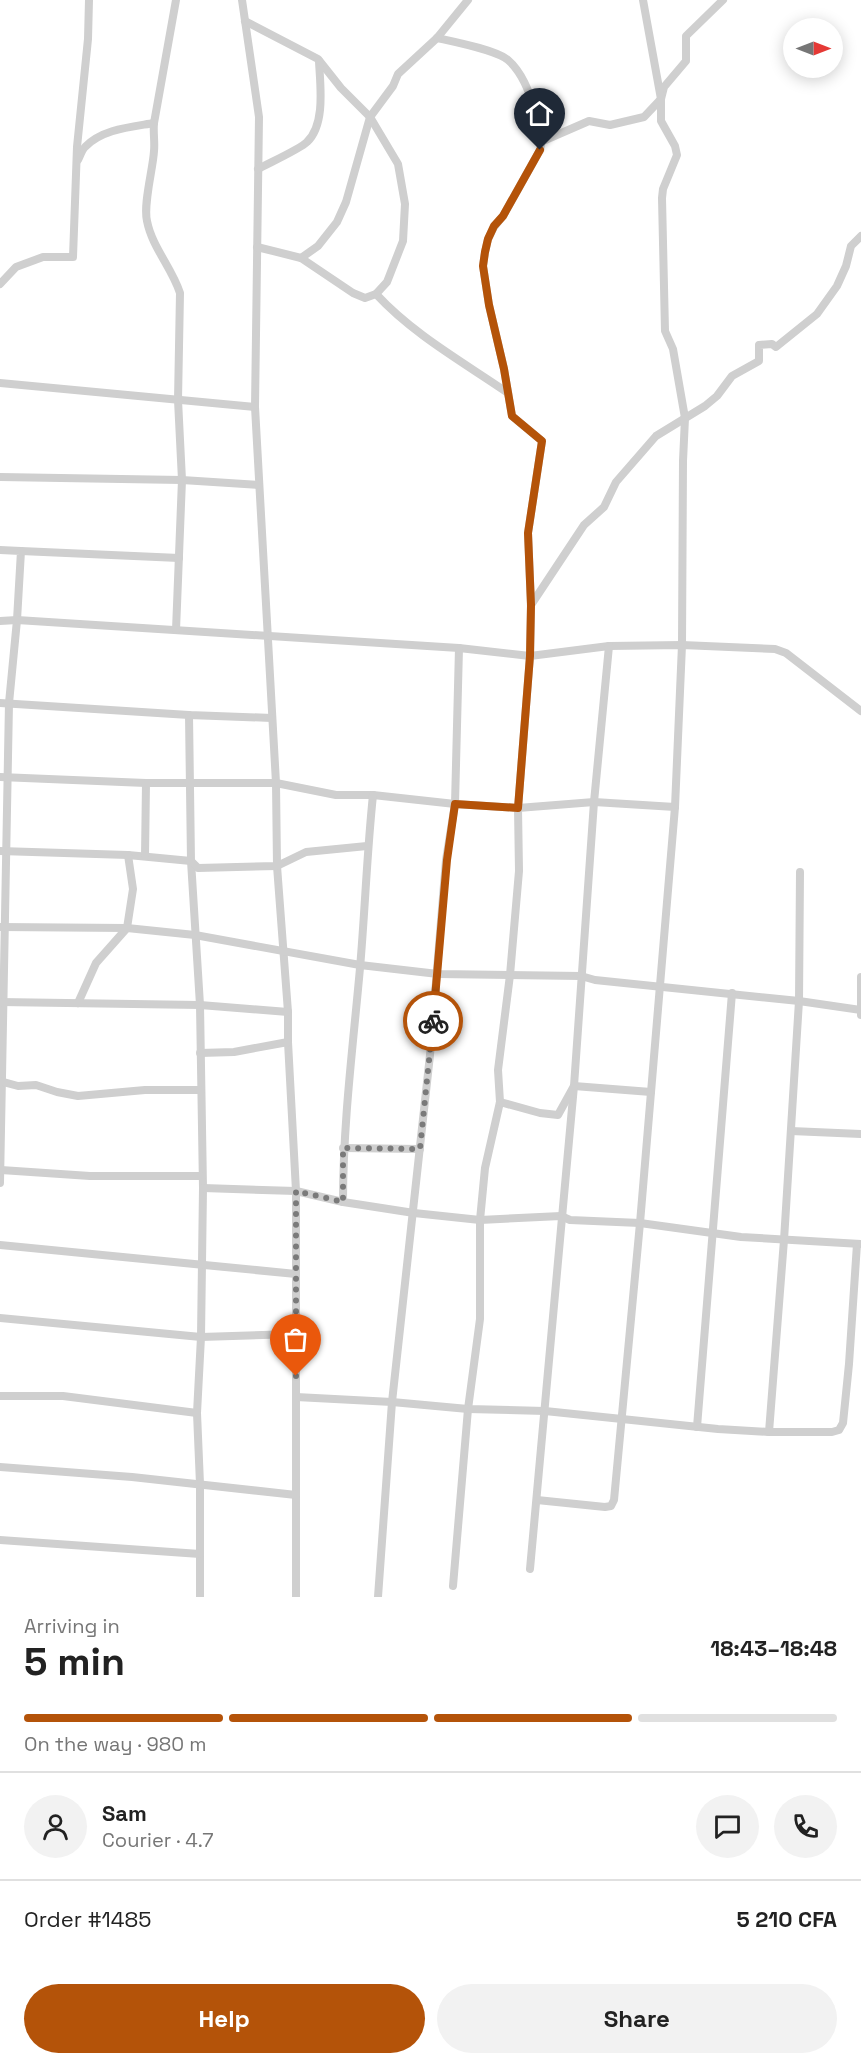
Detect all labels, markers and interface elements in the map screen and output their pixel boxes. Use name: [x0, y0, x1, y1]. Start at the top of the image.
north arrow: [783, 18, 843, 78]
map controls: [783, 18, 843, 78]
pin: [514, 88, 565, 150]
icon: home: [523, 97, 556, 130]
courier: [403, 991, 463, 1051]
icon: bike: [417, 1005, 450, 1038]
pin: [270, 1314, 321, 1376]
icon: bag: [279, 1323, 312, 1356]
text: Arriving in: [24, 1613, 120, 1639]
text: 18:43–18:48: [710, 1634, 837, 1662]
text: 5 min: [24, 1637, 125, 1686]
text: On the way · 980 m: [24, 1731, 206, 1757]
button: person: [24, 1795, 87, 1858]
button: chat: [696, 1795, 759, 1858]
button: phone: [774, 1795, 837, 1858]
text: Sam: [102, 1799, 147, 1827]
text: Courier · 4.7: [102, 1827, 213, 1853]
text: Order #1485: [24, 1905, 151, 1933]
text: 5 210 CFA: [736, 1905, 837, 1933]
button: Help: [24, 1984, 425, 2053]
button: Share: [437, 1984, 837, 2053]

